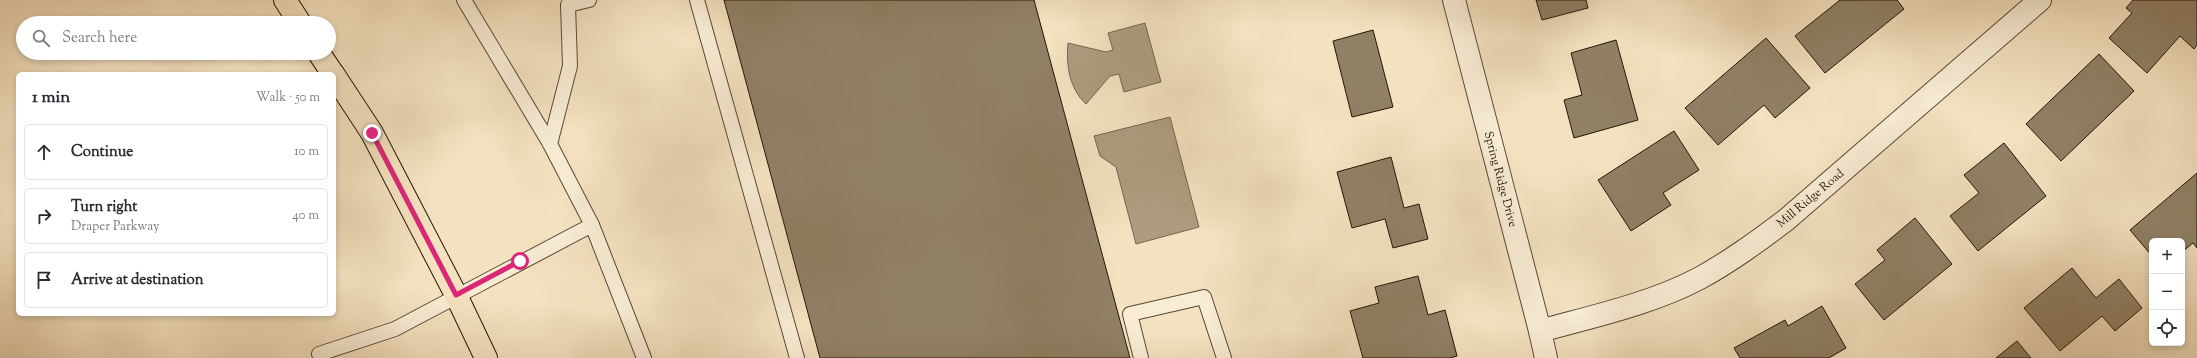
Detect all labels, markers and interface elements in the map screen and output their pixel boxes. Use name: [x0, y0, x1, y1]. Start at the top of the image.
search box: [16, 16, 336, 60]
icon: search: [30, 27, 52, 49]
text: Search here: [62, 28, 137, 49]
text: 1 min: [32, 86, 70, 110]
text: Walk · 50 m: [256, 89, 320, 107]
route end: [363, 124, 381, 142]
street label: Spring Ridge Drive: [1479, 129, 1522, 230]
icon: ahead: [33, 141, 55, 163]
text: Continue: [71, 142, 133, 163]
text: 10 m: [294, 143, 319, 161]
street label: Mill Ridge Road: [1773, 165, 1848, 232]
text: Turn right: [71, 197, 137, 218]
icon: right: [33, 205, 55, 227]
text: 40 m: [292, 207, 319, 225]
text: Draper Parkway: [71, 218, 160, 236]
map controls: [2149, 238, 2185, 346]
button: +: [2149, 238, 2185, 274]
route start: [511, 252, 529, 270]
icon: arrive: [33, 269, 55, 291]
text: Arrive at destination: [71, 270, 204, 291]
button: −: [2149, 274, 2185, 310]
button: locate: [2149, 310, 2185, 346]

